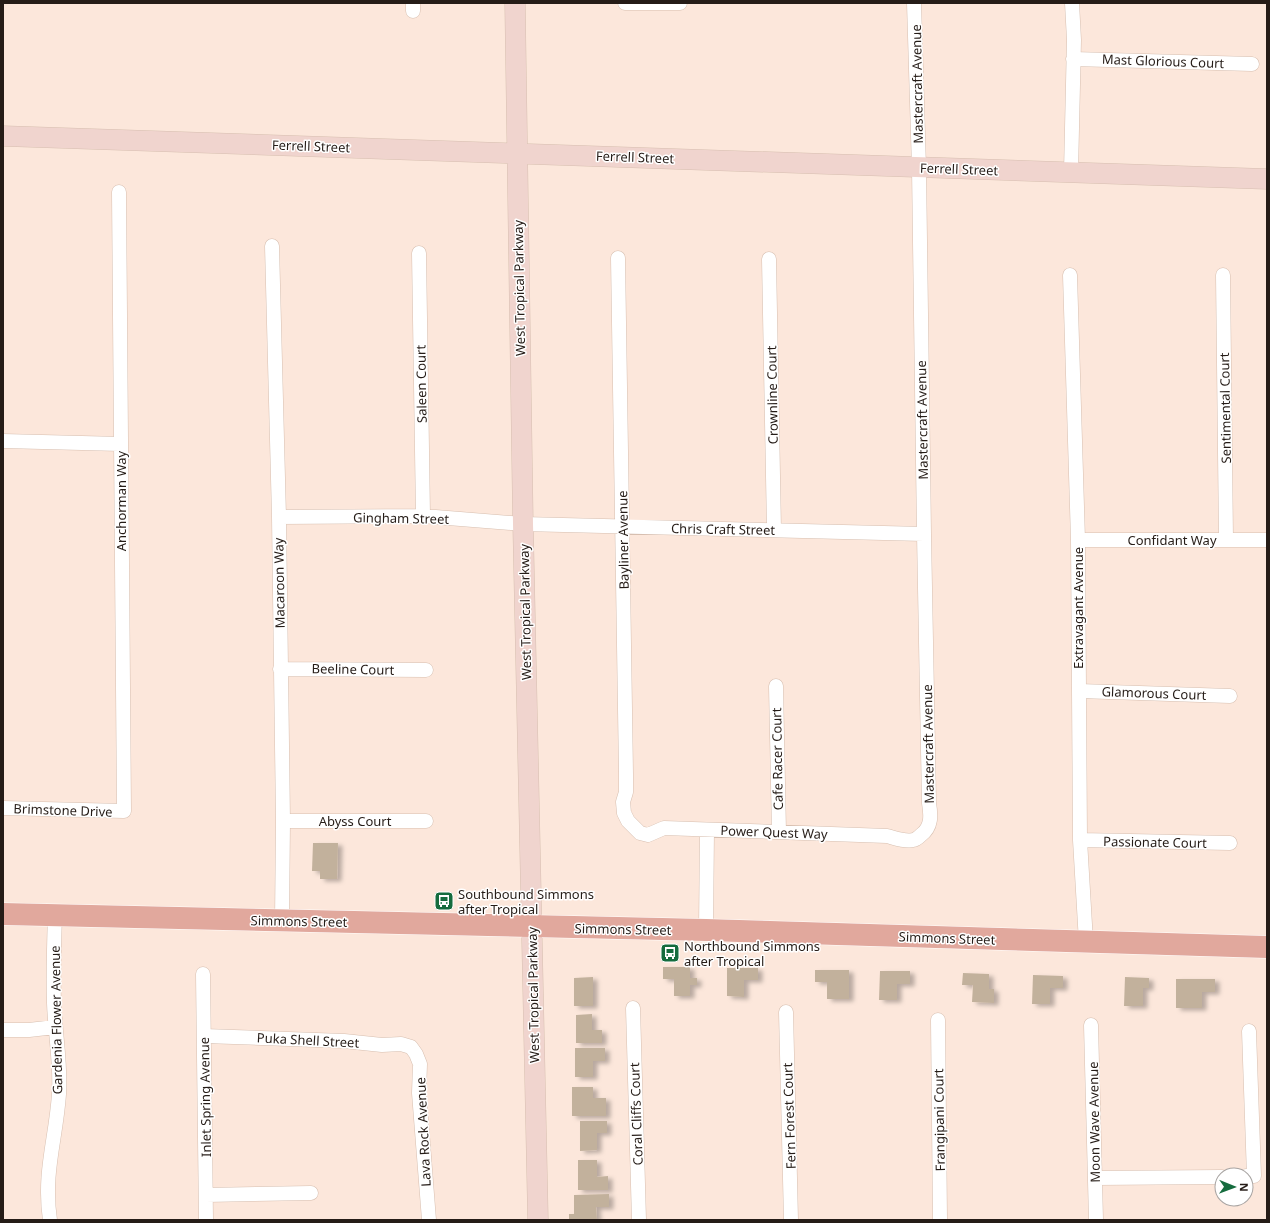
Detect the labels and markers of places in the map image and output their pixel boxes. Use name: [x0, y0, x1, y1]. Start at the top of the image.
place label: Southbound Simmons after Tropical: [458, 885, 594, 918]
bus stop icon: Southbound Simmons after Tropical: [433, 890, 455, 912]
place label: Northbound Simmons after Tropical: [684, 937, 820, 970]
bus stop icon: Northbound Simmons after Tropical: [659, 942, 681, 964]

